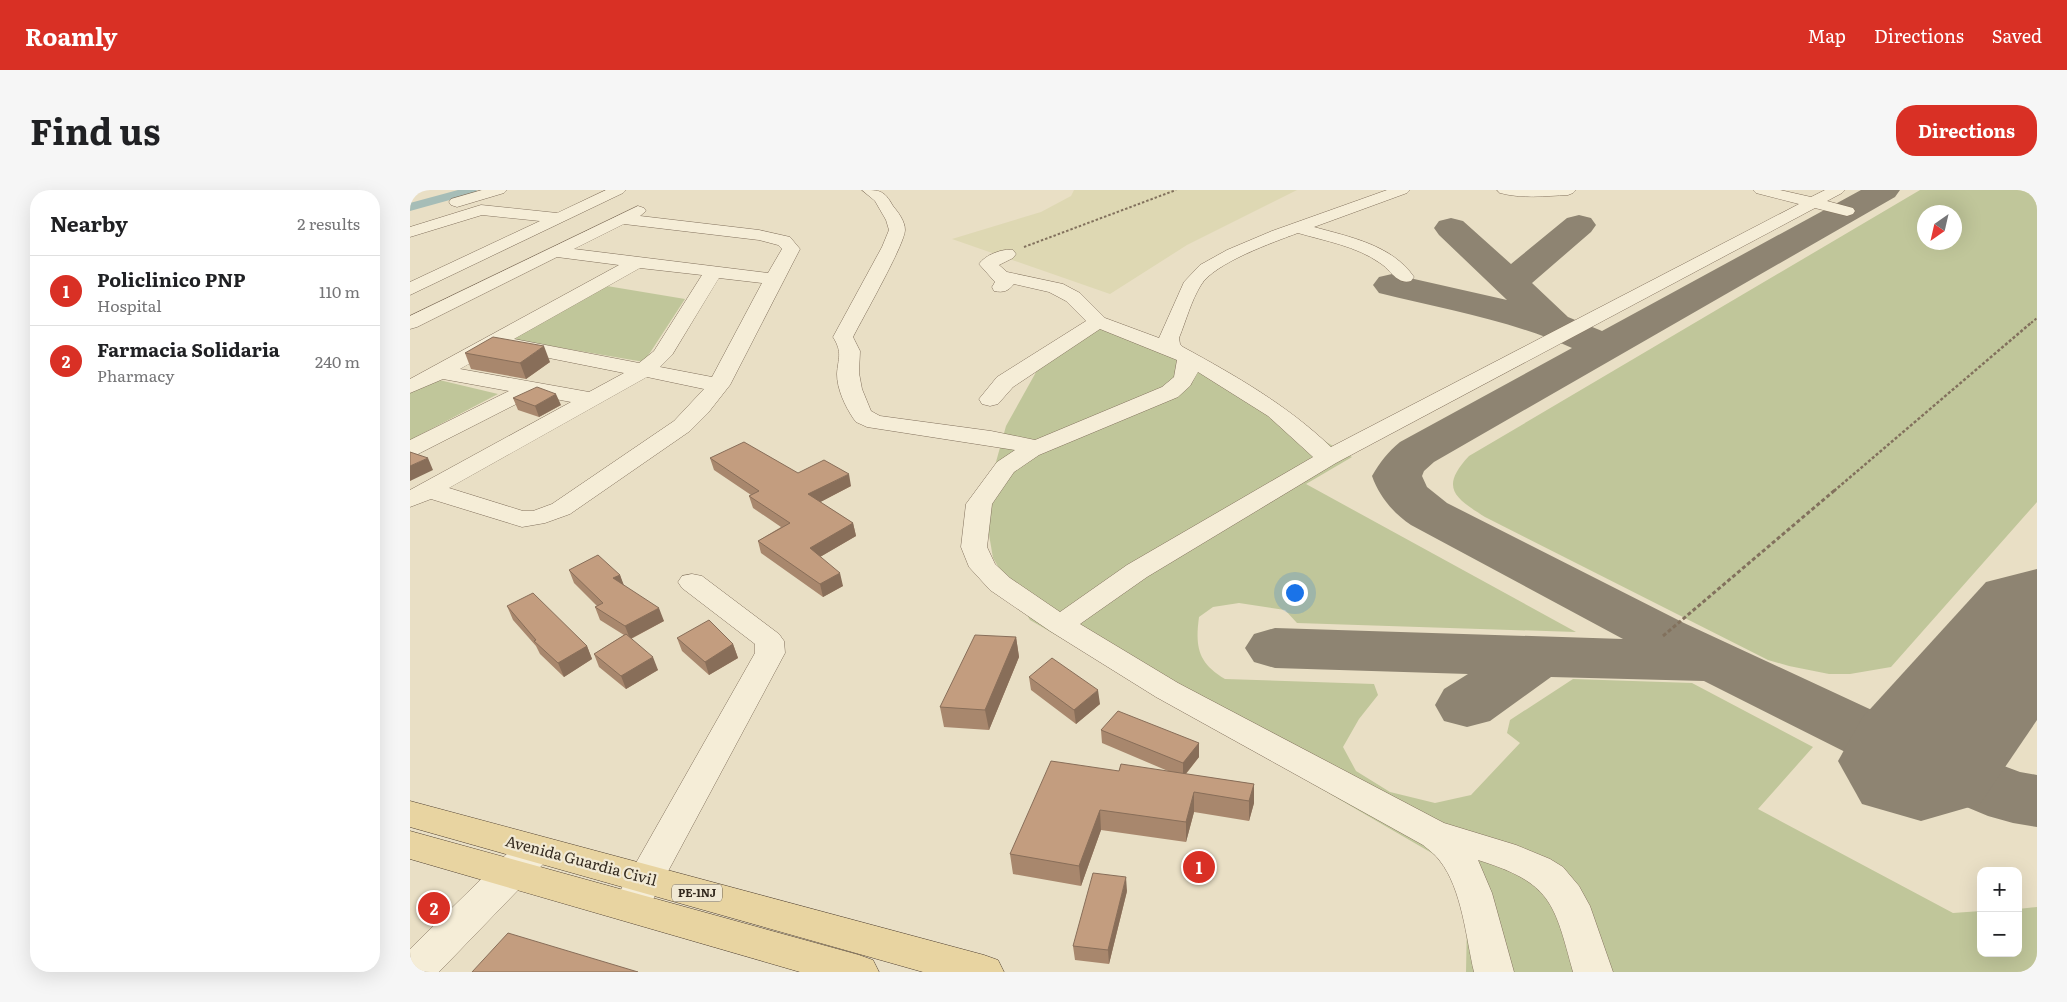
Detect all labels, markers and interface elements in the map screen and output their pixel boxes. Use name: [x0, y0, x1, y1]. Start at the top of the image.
text: Roamly: [25, 18, 118, 53]
text: Map: [1808, 22, 1846, 49]
text: Directions: [1874, 22, 1964, 49]
text: Saved: [1992, 22, 2042, 49]
text: Find us: [30, 104, 160, 156]
button: Directions: [1896, 105, 2037, 156]
north arrow: [1917, 205, 1962, 250]
text: Nearby: [50, 207, 128, 238]
text: 2 results: [297, 211, 360, 235]
text: Policlinico PNP: [97, 265, 246, 293]
text: 1: [63, 279, 69, 303]
text: 110 m: [319, 279, 360, 303]
text: Hospital: [97, 293, 162, 317]
text: Farmacia Solidaria: [97, 335, 280, 363]
text: 2: [62, 349, 70, 373]
text: 240 m: [315, 349, 360, 373]
text: Pharmacy: [97, 363, 175, 387]
your location: [1282, 580, 1308, 606]
street label: Avenida Guardia Civil: [503, 828, 660, 891]
pin: 1: [1183, 848, 1215, 886]
map controls: [1977, 867, 2022, 957]
button: +: [1977, 867, 2022, 912]
road number: PE-1NJ: [672, 884, 722, 901]
pin: 2: [418, 889, 450, 927]
button: −: [1977, 912, 2022, 957]

